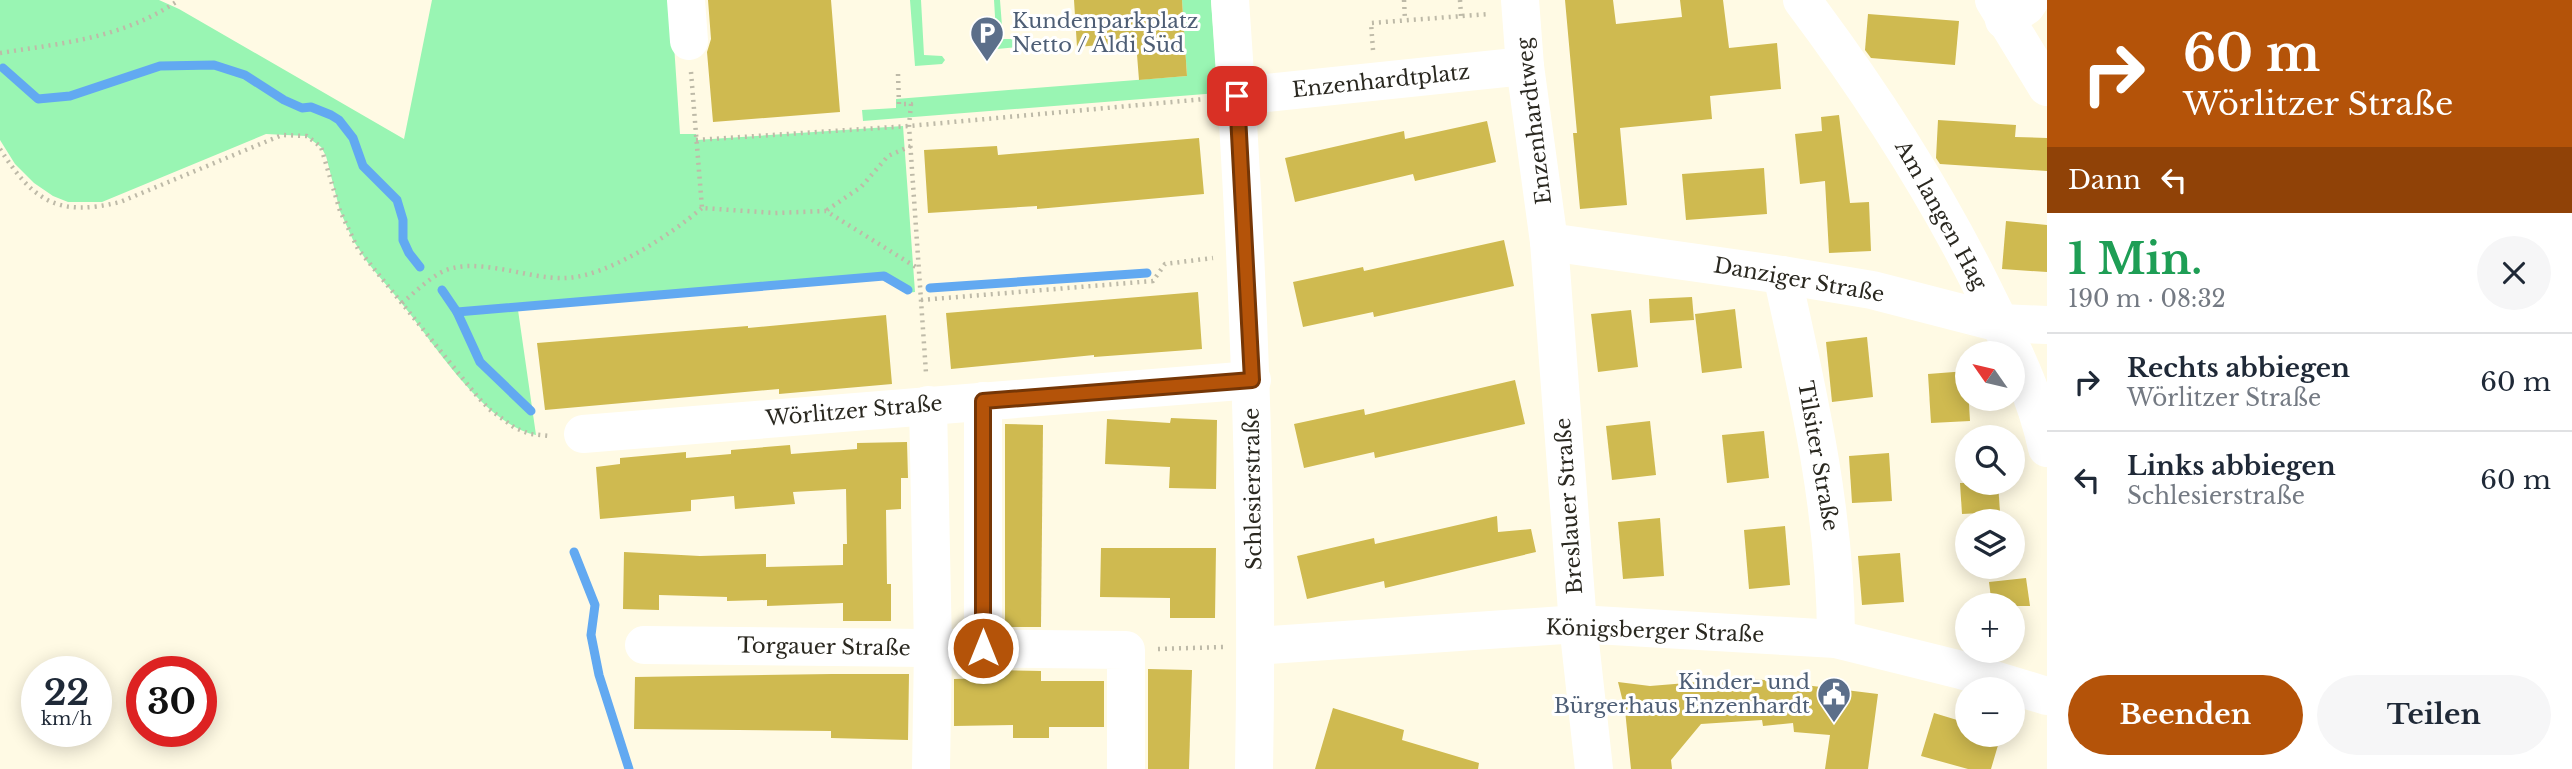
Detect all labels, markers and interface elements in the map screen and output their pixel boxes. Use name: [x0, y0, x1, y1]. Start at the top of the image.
place label: Kundenparkplatz Netto / Aldi Süd: [1012, 8, 1199, 58]
parking icon: Kundenparkplatz Netto / Aldi Süd: [968, 14, 1006, 63]
text: 60 m: [2183, 23, 2320, 84]
icon: right: [2068, 28, 2159, 119]
street label: Enzenhardtweg: [1511, 36, 1557, 206]
street label: Enzenhardtplatz: [1291, 59, 1471, 103]
pin: [1207, 66, 1267, 126]
icon: arrive: [1218, 77, 1256, 115]
text: Wörlitzer Straße: [2183, 84, 2453, 124]
street label: Am langen Hag: [1889, 135, 1993, 294]
icon: left: [2155, 161, 2193, 199]
text: Dann: [2068, 164, 2141, 196]
text: 1 Min.: [2068, 233, 2202, 285]
button: close: [2477, 236, 2551, 310]
street label: Danziger Straße: [1712, 252, 1886, 308]
text: 190 m · 08:32: [2068, 285, 2226, 313]
north arrow: [1955, 341, 2025, 411]
map controls: [1955, 341, 2025, 747]
text: Rechts abbiegen: [2127, 352, 2350, 384]
icon: right: [2068, 363, 2106, 401]
text: 60 m: [2480, 366, 2551, 398]
street label: Tilsiter Straße: [1792, 379, 1844, 533]
text: Wörlitzer Straße: [2127, 384, 2321, 412]
street label: Wörlitzer Straße: [764, 390, 943, 432]
street label: Schlesierstraße: [1239, 408, 1267, 570]
street label: Breslauer Straße: [1550, 417, 1588, 595]
button: search: [1955, 425, 2025, 495]
text: Links abbiegen: [2127, 450, 2336, 482]
icon: left: [2068, 461, 2106, 499]
text: 60 m: [2480, 464, 2551, 496]
text: Schlesierstraße: [2127, 482, 2305, 510]
button: layers: [1955, 509, 2025, 579]
button: +: [1955, 593, 2025, 663]
position arrow: [946, 611, 1020, 685]
street label: Königsberger Straße: [1545, 614, 1765, 648]
street label: Torgauer Straße: [737, 632, 911, 662]
speed limit sign: 30: [126, 656, 217, 747]
place label: Kinder- und Bürgerhaus Enzenhardt: [1554, 669, 1810, 719]
text: 22: [44, 671, 89, 714]
public building icon: Kinder- und Bürgerhaus Enzenhardt: [1815, 675, 1853, 724]
button: Beenden: [2068, 675, 2303, 755]
button: Teilen: [2317, 675, 2551, 755]
button: −: [1955, 677, 2025, 747]
text: km/h: [41, 708, 92, 730]

